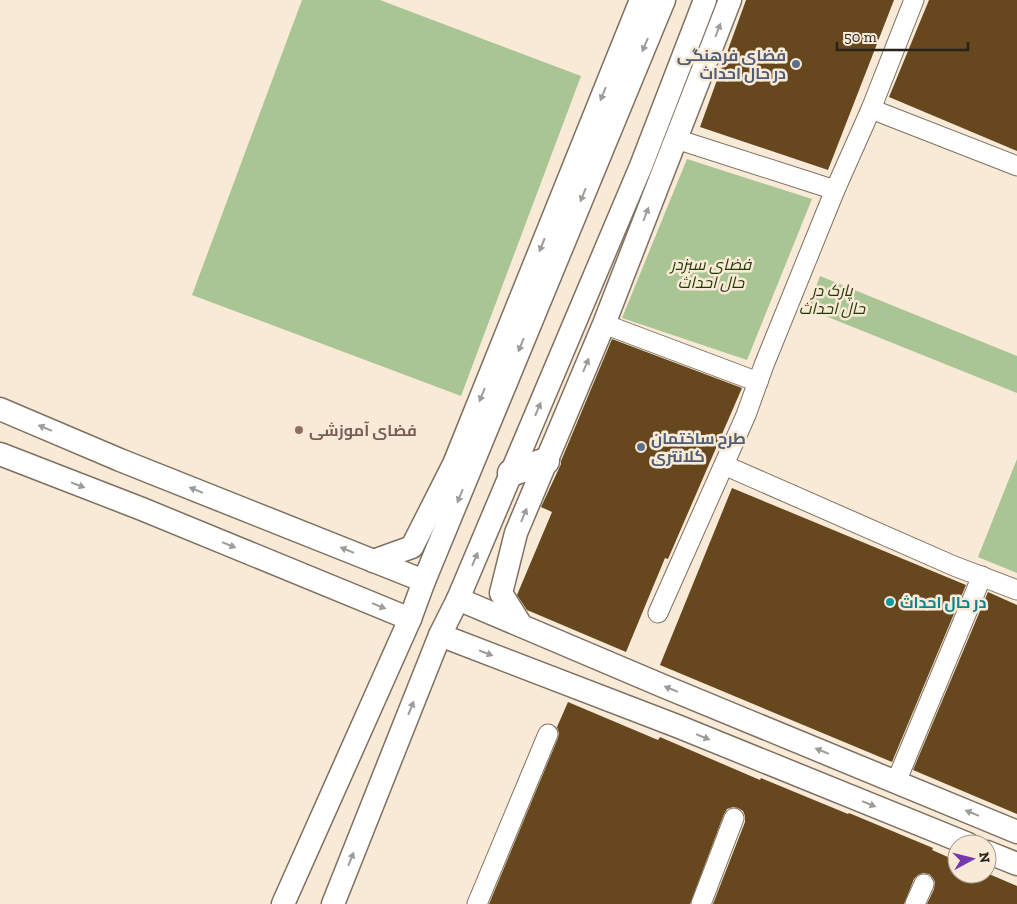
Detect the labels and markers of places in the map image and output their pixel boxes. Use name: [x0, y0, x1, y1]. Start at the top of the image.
place label: فضای فرهنگی در حال احداث: [677, 46, 786, 83]
marker: فضای فرهنگی در حال احداث: [790, 58, 802, 70]
place label: فضای آموزشی: [309, 421, 417, 440]
marker: فضای آموزشی: [293, 424, 305, 436]
place label: طرح ساختمان کلانتری: [651, 429, 746, 466]
marker: طرح ساختمان کلانتری: [635, 441, 647, 453]
place label: در حال احداث: [900, 593, 986, 612]
marker: در حال احداث: [884, 596, 896, 608]

